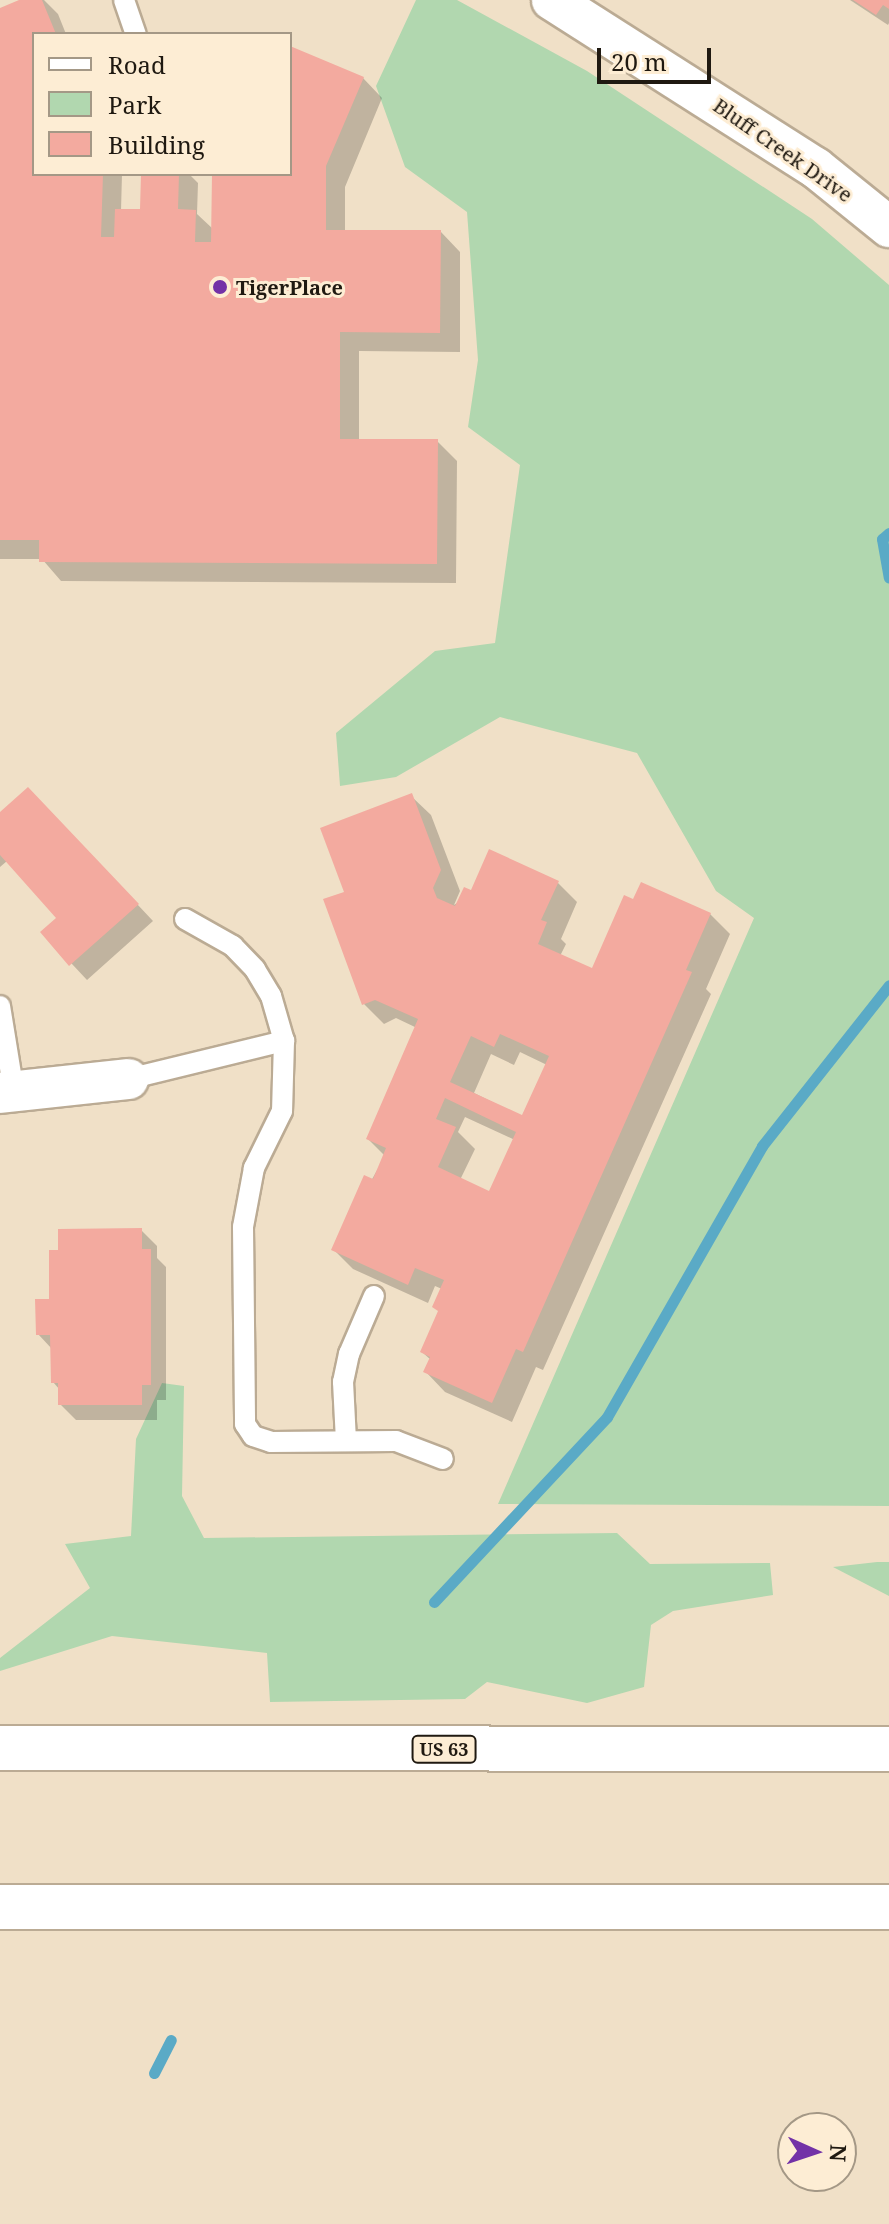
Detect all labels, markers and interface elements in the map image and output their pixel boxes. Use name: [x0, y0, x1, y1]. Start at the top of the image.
legend: [32, 32, 292, 176]
scale bar: [601, 32, 715, 82]
text: 20 m: [611, 45, 667, 78]
text: Road: [108, 48, 166, 81]
text: Park: [108, 88, 161, 121]
street label: Bluff Creek Drive: [709, 93, 857, 207]
text: Building: [108, 128, 205, 161]
place label: TigerPlace: [236, 275, 343, 299]
marker: TigerPlace: [211, 278, 229, 296]
road number: US 63: [410, 1735, 478, 1763]
north arrow: [777, 2112, 857, 2192]
text: N: [824, 2144, 854, 2163]

